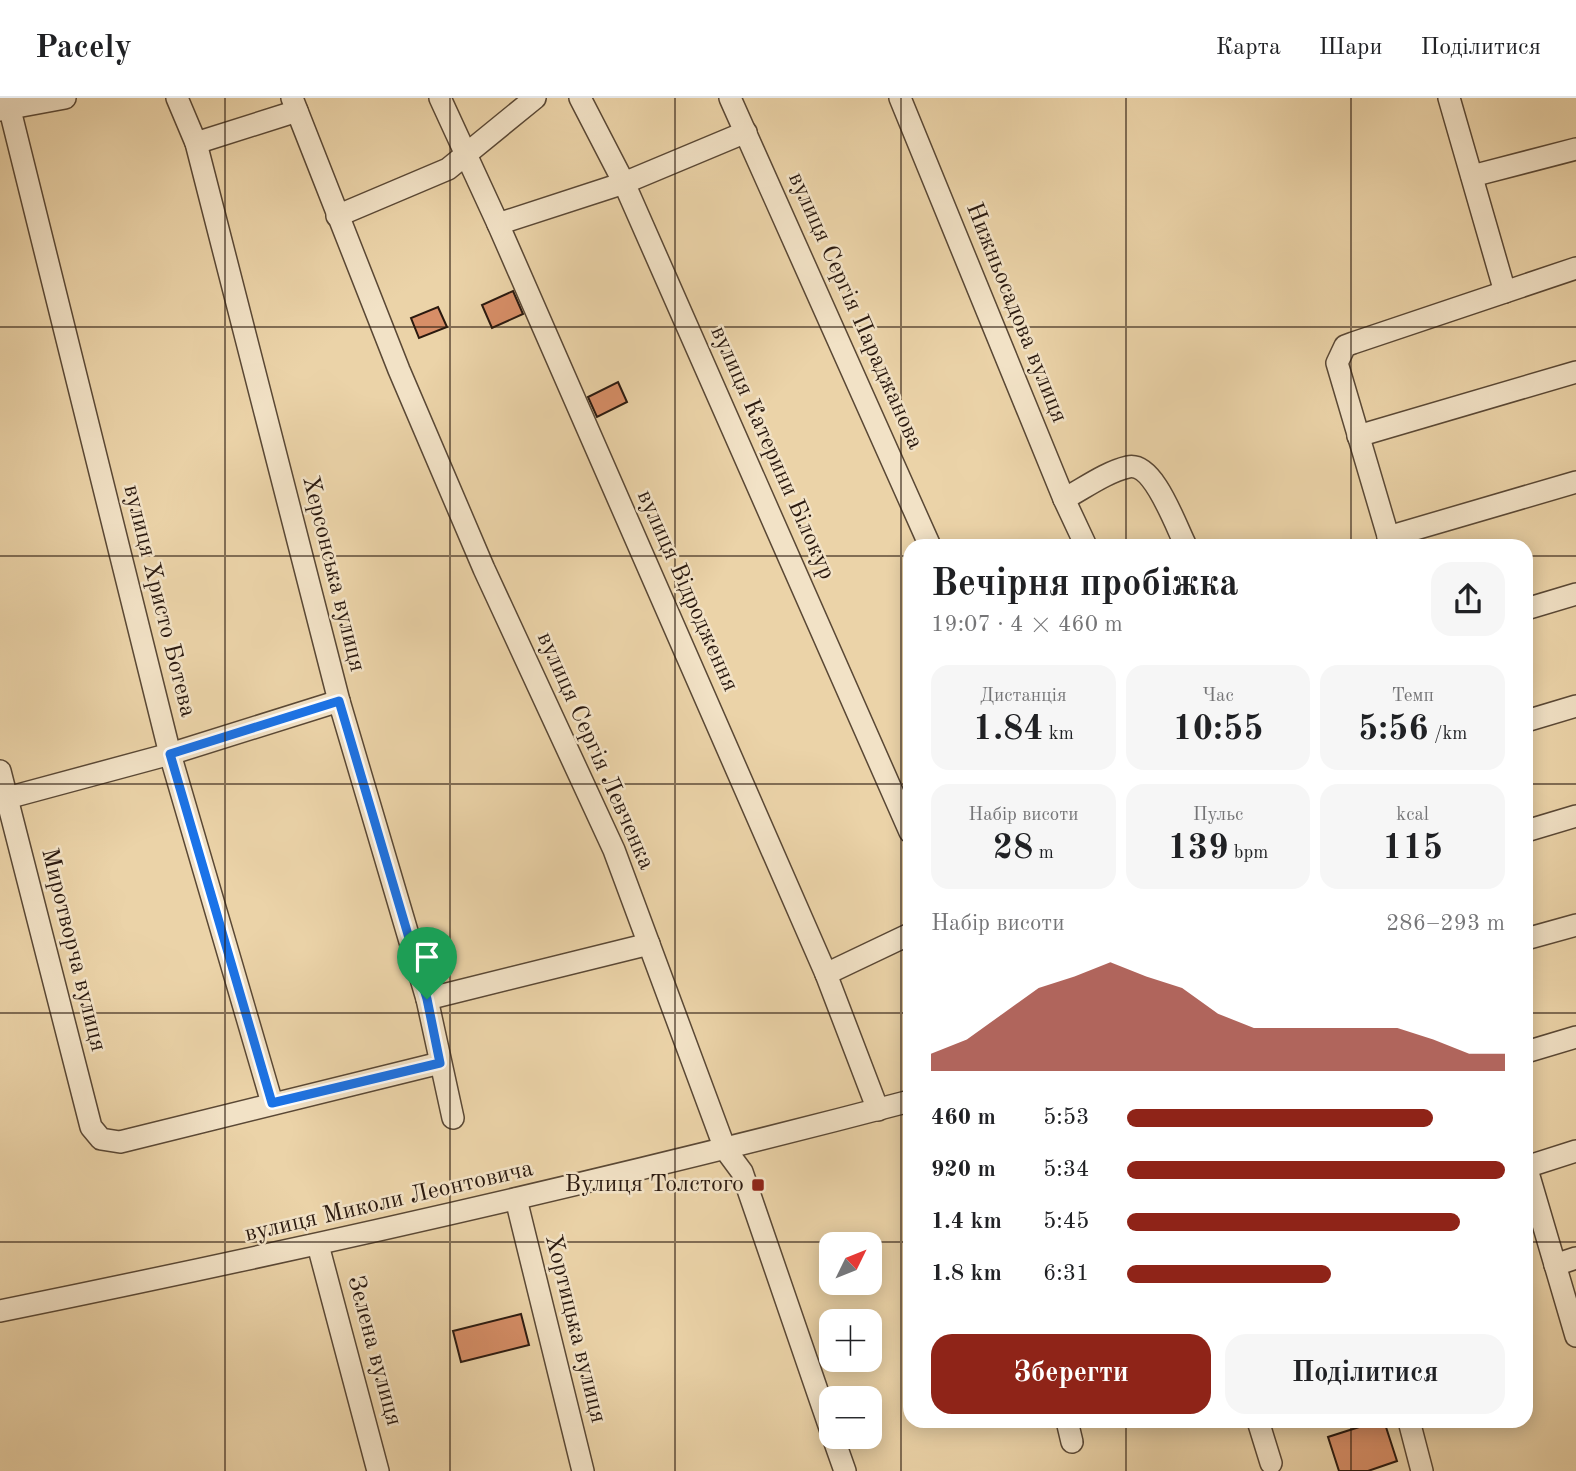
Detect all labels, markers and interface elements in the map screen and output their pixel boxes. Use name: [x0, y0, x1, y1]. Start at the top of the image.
text: Pacely: [35, 32, 132, 65]
text: Карта: [1216, 36, 1281, 60]
text: Шари: [1319, 36, 1382, 60]
text: Поділитися: [1420, 36, 1541, 60]
street label: вулиця Сергія Параджанова: [783, 169, 927, 453]
street label: Нижньосадова вулиця: [961, 200, 1071, 426]
street label: вулиця Катерини Білокур: [705, 323, 839, 583]
street label: Херсонська вулиця: [297, 474, 369, 674]
street label: вулиця Христо Ботева: [118, 482, 200, 720]
street label: вулиця Відродження: [632, 487, 742, 695]
button: share: [1431, 562, 1505, 636]
text: Вечірня пробіжка: [931, 566, 1239, 604]
text: 19:07 · 4 × 460 m: [931, 613, 1123, 636]
street label: вулиця Сергія Левченка: [532, 629, 658, 874]
text: Дистанція: [980, 687, 1067, 706]
text: Час: [1202, 687, 1234, 706]
text: Темп: [1391, 687, 1434, 706]
text: 1.84: [973, 712, 1044, 747]
text: 10:55: [1172, 712, 1264, 747]
text: 5:56: [1358, 712, 1429, 747]
text: km: [1044, 725, 1074, 744]
text: /km: [1429, 725, 1467, 744]
text: Набір висоти: [968, 806, 1078, 825]
text: Пульс: [1193, 806, 1243, 825]
text: kcal: [1396, 806, 1429, 825]
text: 28: [993, 831, 1033, 866]
text: 139: [1168, 831, 1228, 866]
text: 115: [1382, 831, 1443, 866]
text: m: [1033, 844, 1054, 863]
text: bpm: [1228, 844, 1268, 863]
street label: Миротворча вулиця: [36, 846, 110, 1054]
text: Набір висоти: [931, 912, 1065, 935]
text: 286–293 m: [1386, 912, 1505, 935]
pin: [397, 927, 457, 999]
icon: arrive: [408, 938, 446, 976]
text: 460 m: [931, 1106, 996, 1129]
text: 5:53: [1043, 1106, 1089, 1129]
street label: вулиця Миколи Леонтовича: [242, 1157, 536, 1247]
text: 920 m: [931, 1158, 996, 1181]
text: 5:34: [1043, 1158, 1089, 1181]
place label: Вулиця Толстого: [564, 1173, 744, 1197]
marker: Вулиця Толстого: [750, 1177, 766, 1193]
text: 1.4 km: [931, 1210, 1002, 1233]
text: 5:45: [1043, 1210, 1089, 1233]
street label: Хортицька вулиця: [540, 1232, 610, 1426]
north arrow: [819, 1232, 882, 1295]
map controls: [819, 1232, 882, 1449]
text: 1.8 km: [931, 1262, 1002, 1285]
text: 6:31: [1043, 1262, 1089, 1285]
street label: Зелена вулиця: [342, 1273, 406, 1429]
button: +: [819, 1309, 882, 1372]
button: Зберегти: [931, 1334, 1211, 1414]
button: Поділитися: [1225, 1334, 1505, 1414]
button: −: [819, 1386, 882, 1449]

